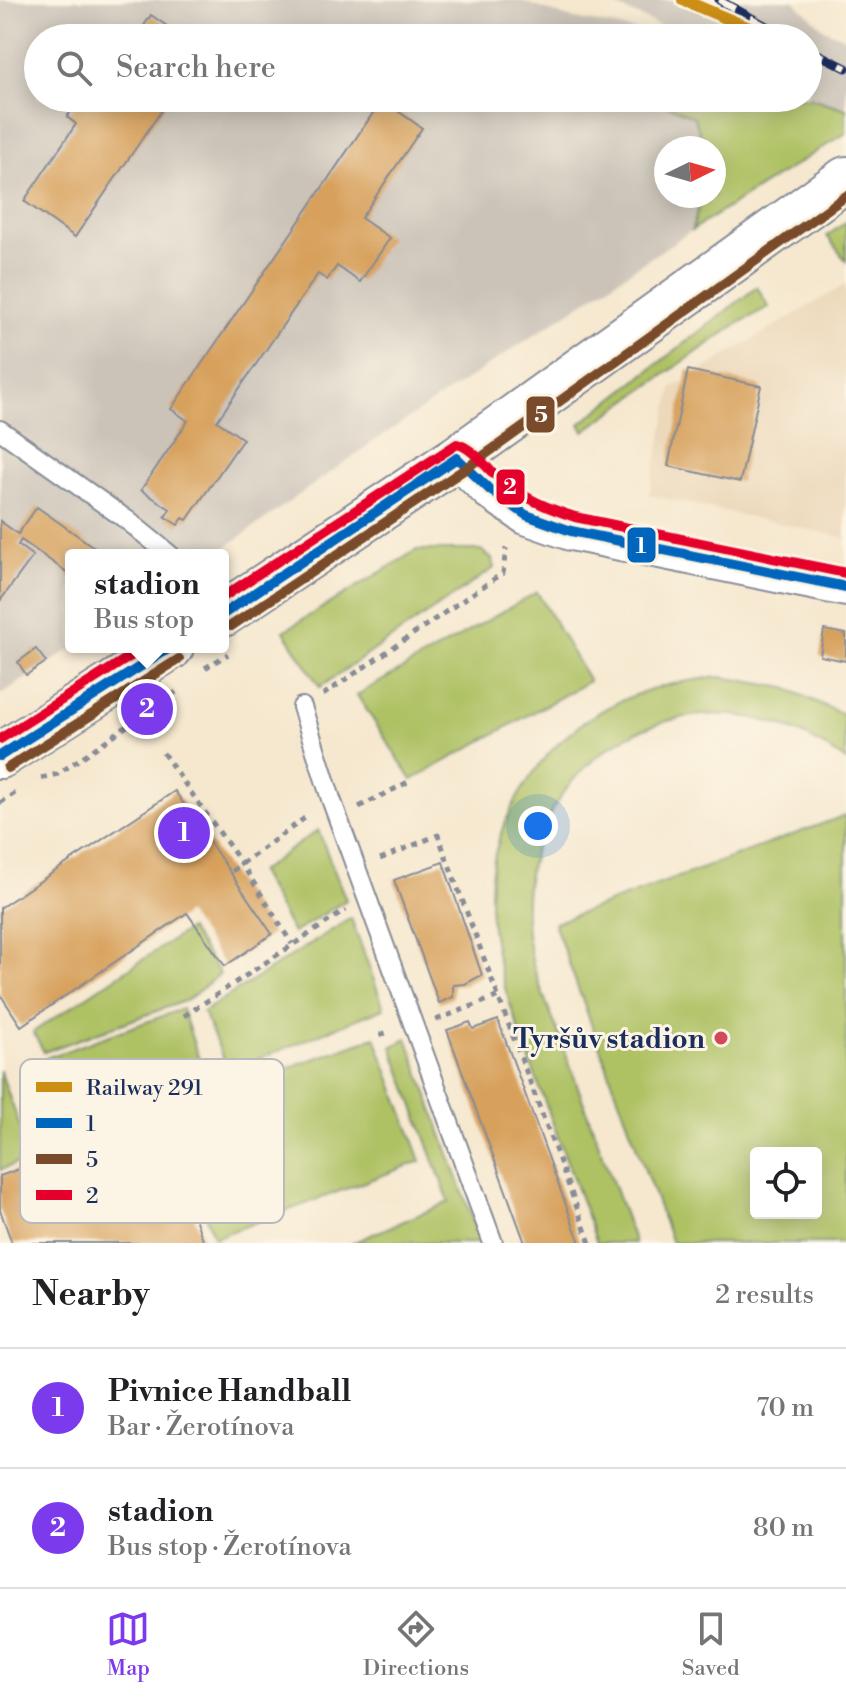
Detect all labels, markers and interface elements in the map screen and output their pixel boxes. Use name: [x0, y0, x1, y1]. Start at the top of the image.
search box: [24, 24, 822, 112]
icon: search: [52, 46, 96, 90]
text: Search here: [116, 49, 276, 87]
north arrow: [654, 136, 726, 208]
line badge: 5: [525, 395, 556, 434]
text: 5: [534, 402, 548, 429]
line badge: 2: [495, 468, 526, 506]
text: 2: [503, 474, 517, 501]
line badge: 1: [626, 526, 657, 564]
text: 1: [636, 533, 647, 560]
popup: [65, 549, 229, 653]
text: stadion: [94, 566, 200, 604]
text: Bus stop: [94, 604, 194, 636]
pin: 2: [121, 679, 173, 739]
pin: 1: [158, 803, 210, 863]
your location: [518, 806, 558, 846]
place label: Tyršův stadion: [513, 1022, 705, 1057]
marker: Tyršův stadion: [712, 1029, 730, 1047]
legend: [20, 1059, 284, 1223]
text: Railway 291: [86, 1075, 203, 1102]
text: 1: [86, 1111, 96, 1138]
text: 5: [86, 1147, 98, 1174]
map controls: [750, 1147, 822, 1219]
button: locate: [750, 1147, 822, 1219]
text: 2: [86, 1183, 99, 1210]
text: Nearby: [32, 1274, 150, 1316]
text: 2 results: [715, 1279, 814, 1311]
text: Pivnice Handball: [108, 1373, 351, 1411]
text: 1: [52, 1392, 64, 1424]
text: 70 m: [756, 1392, 814, 1424]
text: Bar · Žerotínova: [108, 1411, 294, 1443]
text: stadion: [108, 1493, 214, 1531]
text: 2: [50, 1512, 66, 1544]
text: 80 m: [753, 1512, 814, 1544]
text: Bus stop · Žerotínova: [108, 1531, 352, 1563]
tab: Map: [106, 1607, 150, 1682]
tab: Directions: [363, 1607, 469, 1682]
tab: Saved: [682, 1607, 740, 1682]

